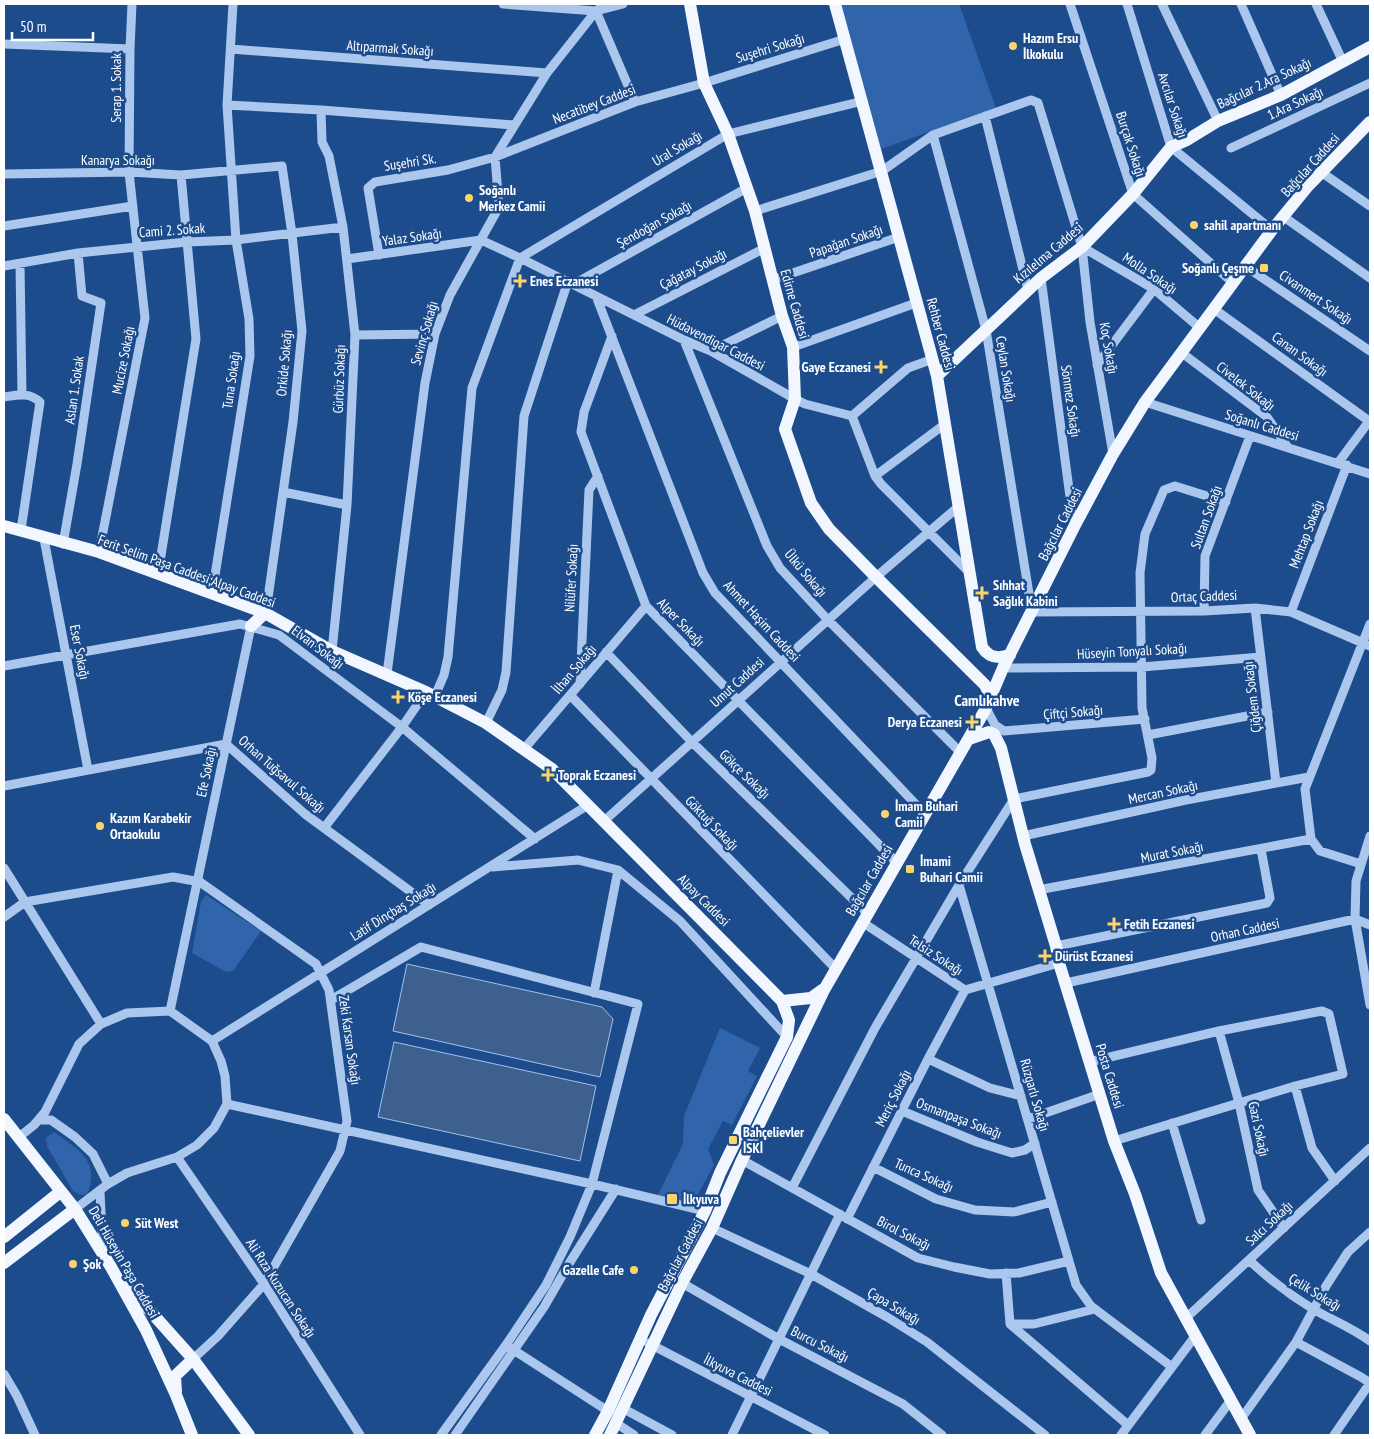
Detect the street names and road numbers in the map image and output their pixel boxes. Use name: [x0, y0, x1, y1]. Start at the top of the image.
street label: Suşehri Sokağı: [734, 29, 806, 67]
street label: Altıparmak Sokağı: [346, 36, 434, 60]
street label: Serap 1. Sokak: [107, 53, 125, 123]
street label: Bağcılar 2.Ara Sokağı: [1214, 53, 1314, 113]
street label: Avcılar Sokağı: [1154, 70, 1192, 140]
street label: Necatibey Caddesi: [550, 80, 638, 128]
street label: 1.Ara Sokağı: [1264, 82, 1326, 124]
street label: Burçak Sokağı: [1112, 109, 1150, 179]
street label: Ural Sokağı: [649, 126, 705, 170]
street label: Bağcılar Caddesi: [1277, 129, 1343, 201]
street label: Suşehri Sk.: [383, 149, 437, 175]
street label: Kanarya Sokağı: [81, 151, 155, 169]
street label: Şendoğan Sokağı: [613, 196, 695, 252]
street label: Cami 2. Sokak: [138, 219, 206, 241]
street label: Kızılelma Caddesi: [1009, 219, 1087, 287]
street label: Papağan Sokağı: [807, 220, 885, 262]
street label: Yalaz Sokağı: [381, 224, 443, 250]
street label: Çağatay Sokağı: [656, 244, 730, 294]
street label: Molla Sokağı: [1119, 248, 1181, 298]
street label: Civanmert Sokağı: [1276, 266, 1356, 328]
street label: Edirne Caddesi: [777, 267, 813, 341]
street label: Rehber Caddesi: [923, 296, 959, 372]
street label: Sevinç Sokağı: [406, 299, 442, 367]
street label: Hüdavendigar Caddesi: [664, 310, 768, 374]
street label: Koç Sokağı: [1096, 321, 1122, 375]
street label: Mucize Sokağı: [108, 325, 138, 395]
street label: Canan Sokağı: [1268, 328, 1332, 380]
street label: Orkide Sokağı: [272, 329, 296, 397]
street label: Ceylan Sokağı: [992, 335, 1020, 403]
street label: Gürbüz Sokağı: [329, 344, 349, 414]
street label: Tuna Sokağı: [218, 350, 244, 410]
street label: Aslan 1. Sokak: [60, 354, 88, 425]
street label: Civelek Sokağı: [1213, 357, 1279, 415]
street label: Sönmez Sokağı: [1057, 364, 1085, 438]
street label: Soğanlı Caddesi: [1223, 405, 1301, 445]
street label: Sultan Sokağı: [1186, 483, 1226, 551]
street label: Bağcılar Caddesi: [1034, 485, 1086, 563]
street label: Mehtap Sokağı: [1285, 497, 1327, 571]
street label: Ferit Selim Paşa Caddesi;Alpay Caddesi: [96, 530, 278, 612]
street label: Nilüfer Sokağı: [560, 544, 582, 612]
street label: Ülkü Sokağı: [781, 545, 831, 601]
street label: Ahmet Haşim Caddesi: [720, 576, 804, 666]
street label: Ortaç Caddesi: [1170, 586, 1238, 606]
street label: Alper Sokağı: [653, 594, 709, 650]
street label: Elvan Sokağı: [288, 621, 348, 673]
street label: Eser Sokağı: [66, 623, 94, 681]
street label: Hüseyin Tonyalı Sokağı: [1076, 639, 1188, 663]
street label: İlhan Sokağı: [548, 640, 600, 698]
street label: Umut Caddesi: [706, 653, 768, 711]
street label: Çiğdem Sokağı: [1239, 660, 1265, 734]
street label: Çiftçi Sokağı: [1042, 700, 1104, 724]
street label: Orhan Tuğsavul Sokağı: [235, 731, 329, 817]
street label: Efe Sokağı: [192, 745, 220, 799]
street label: Gökçe Sokağı: [716, 745, 774, 803]
street label: Mercan Sokağı: [1127, 776, 1199, 808]
street label: Göktuğ Sokağı: [681, 792, 743, 854]
street label: Murat Sokağı: [1139, 837, 1205, 867]
street label: Bağcılar Caddesi: [841, 841, 897, 919]
street label: Alpay Caddesi: [674, 870, 734, 930]
street label: Latif Dinçbaş Sokağı: [347, 877, 439, 945]
street label: Orhan Caddesi: [1209, 914, 1281, 946]
street label: Telsiz Sokağı: [905, 931, 967, 979]
street label: Zeki Karsan Sokağı: [335, 994, 365, 1086]
street label: Posta Caddesi: [1092, 1042, 1128, 1110]
street label: Rüzgarlı Sokağı: [1016, 1057, 1054, 1133]
street label: Meriç Sokağı: [871, 1067, 915, 1129]
street label: Osmanpaşa Sokağı: [914, 1093, 1004, 1143]
street label: Gazi Sokağı: [1244, 1100, 1274, 1158]
street label: Tunca Sokağı: [892, 1154, 956, 1196]
street label: Salcı Sokağı: [1242, 1197, 1296, 1249]
street label: Deli Hüseyin Paşa Caddesi: [85, 1203, 163, 1321]
street label: Birol Sokağı: [874, 1212, 934, 1254]
street label: Bağcılar Caddesi: [653, 1216, 707, 1294]
street label: Ali Rıza Kuzucan Sokağı: [242, 1235, 320, 1341]
street label: Çelik Sokağı: [1285, 1269, 1345, 1315]
street label: Çapa Sokağı: [864, 1283, 924, 1329]
street label: Burcu Sokağı: [788, 1322, 852, 1366]
street label: İlkyuva Caddesi: [701, 1350, 775, 1400]

